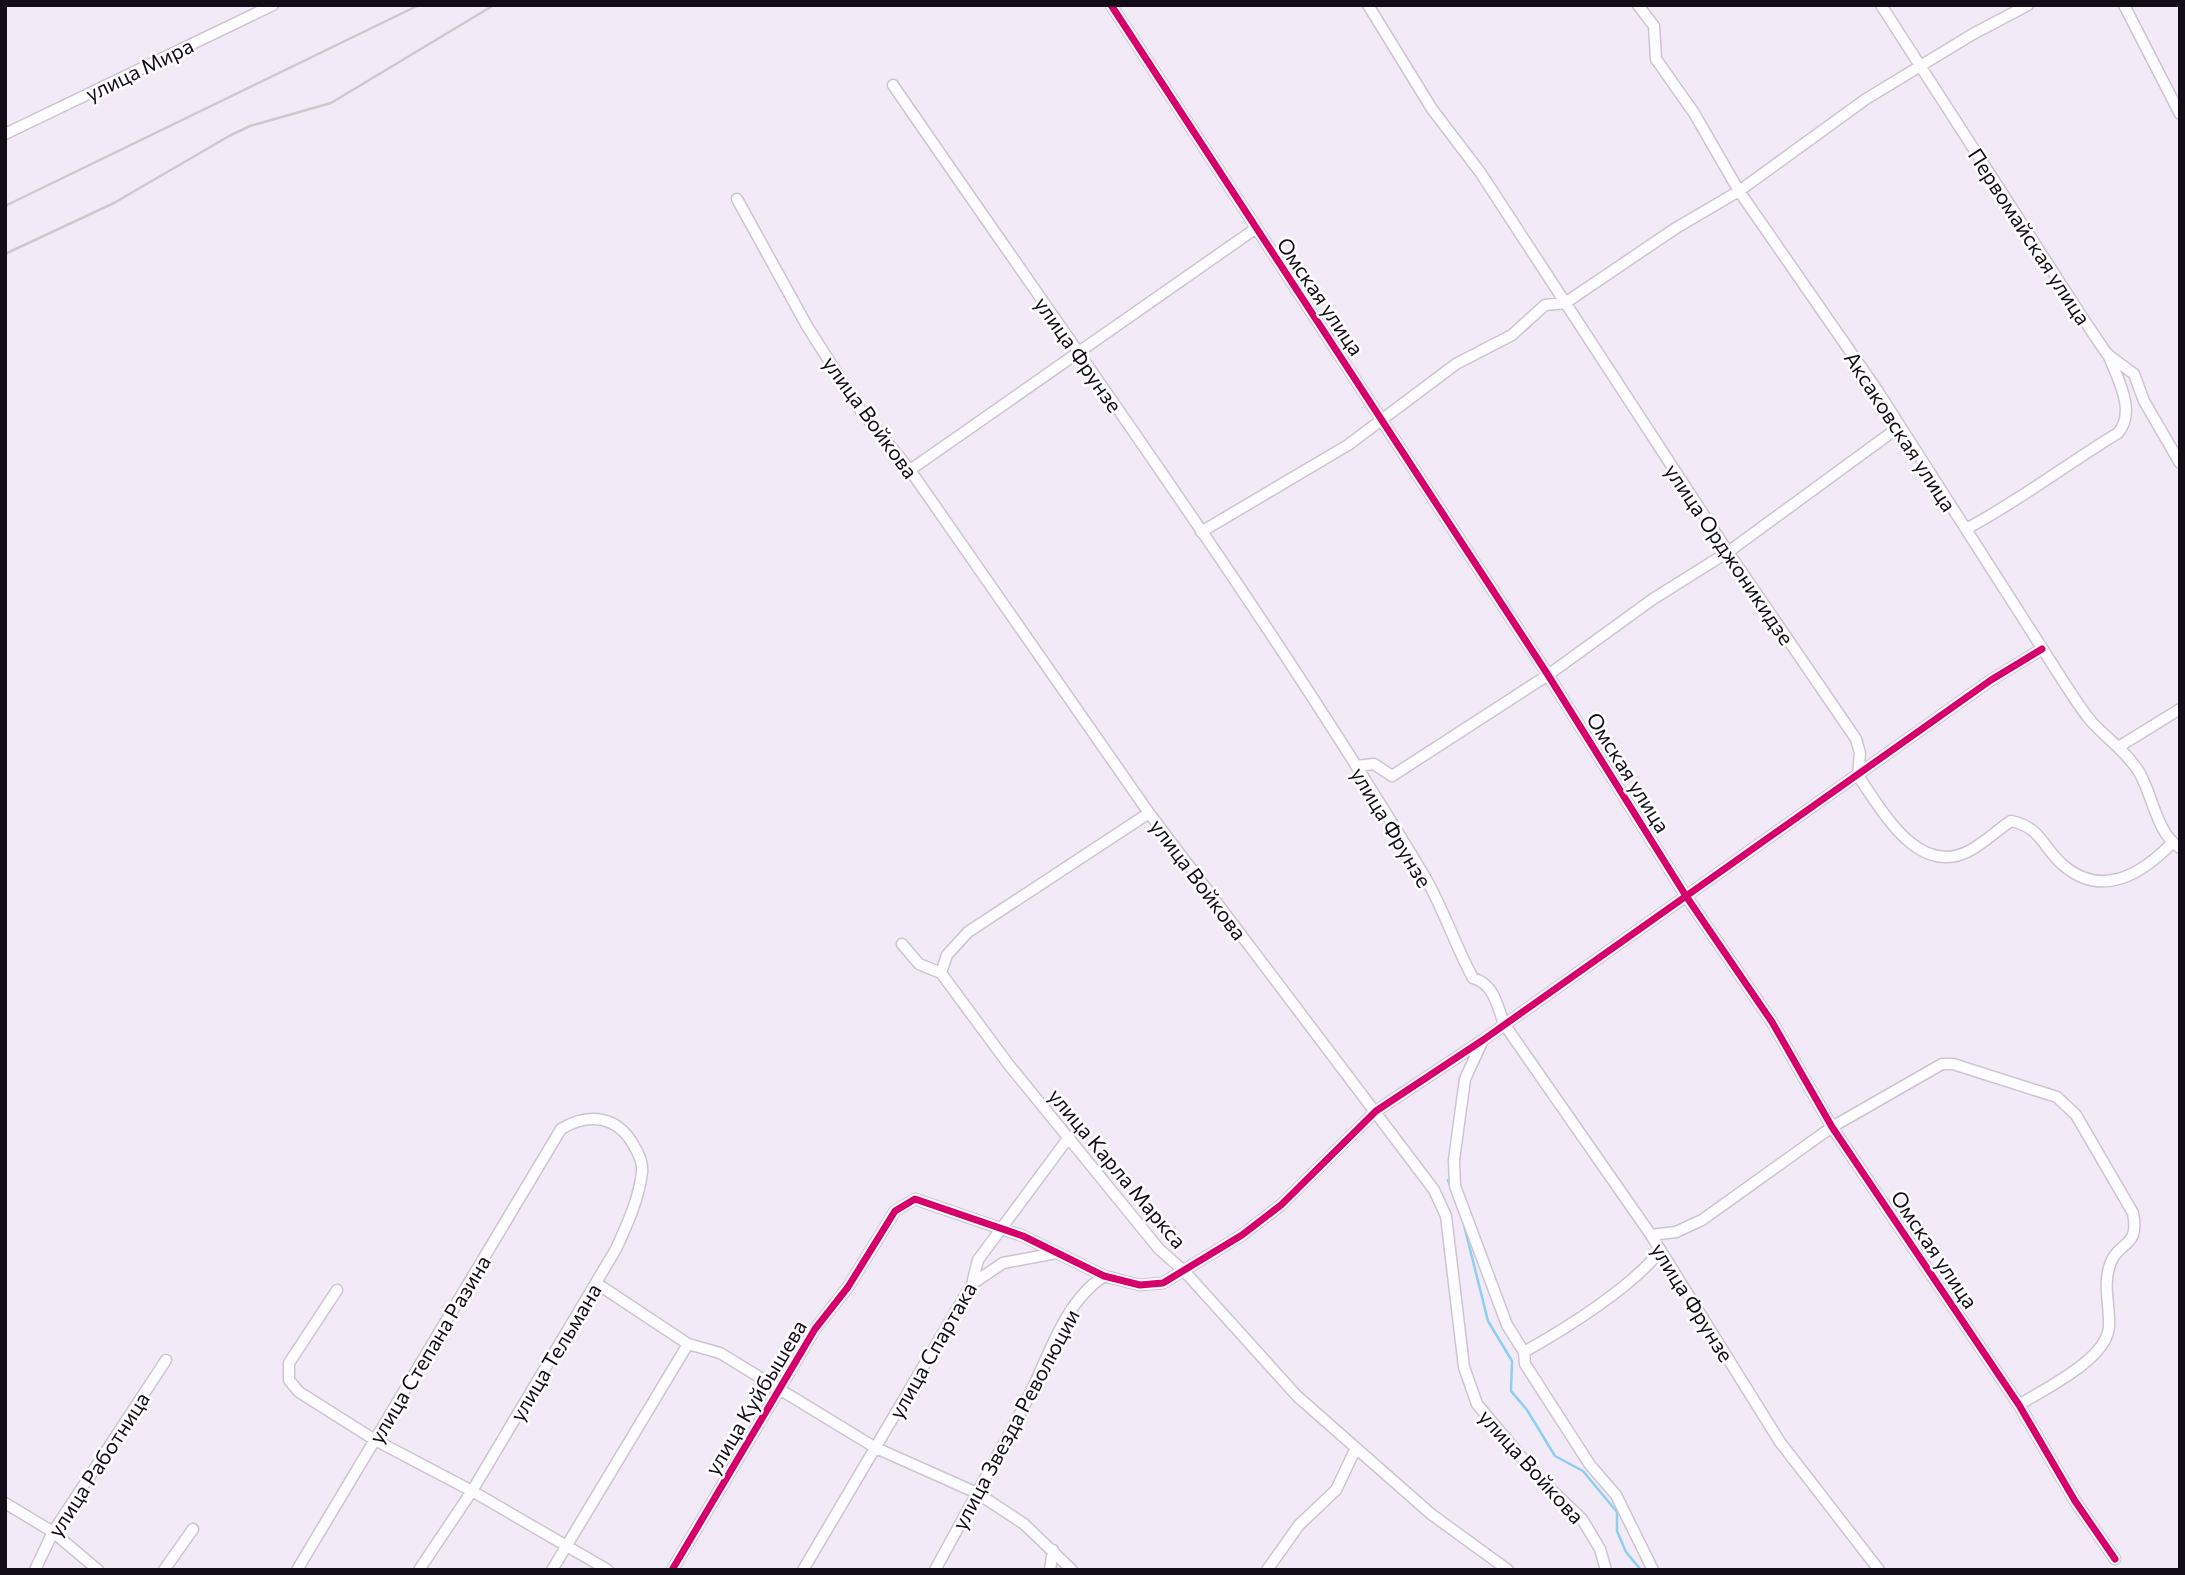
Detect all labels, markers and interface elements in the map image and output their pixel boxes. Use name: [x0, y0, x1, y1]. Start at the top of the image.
street label: улица Мира: [81, 32, 197, 106]
street label: Первомайская улица: [1964, 143, 2096, 329]
street label: Омская улица: [1272, 232, 1370, 360]
street label: улица Фрунзе: [1030, 291, 1128, 417]
street label: Аксаковская улица: [1840, 346, 1962, 516]
street label: улица Войкова: [818, 351, 924, 483]
street label: улица Орджоникидзе: [1660, 459, 1800, 649]
street label: Омская улица: [1582, 707, 1676, 837]
street label: улица Фрунзе: [1346, 763, 1438, 891]
street label: улица Войкова: [1145, 814, 1253, 944]
street label: улица Карла Маркса: [1044, 1083, 1192, 1253]
street label: Омская улица: [1886, 1185, 1984, 1313]
street label: улица Фрунзе: [1647, 1238, 1739, 1366]
street label: улица Степана Разина: [363, 1250, 495, 1448]
street label: улица Спартака: [883, 1277, 981, 1423]
street label: улица Тельмана: [504, 1279, 606, 1425]
street label: улица Звезда Революции: [946, 1304, 1084, 1534]
street label: улица Куйбышева: [699, 1315, 811, 1479]
street label: улица Работница: [42, 1387, 154, 1541]
street label: улица Войкова: [1474, 1404, 1590, 1528]

